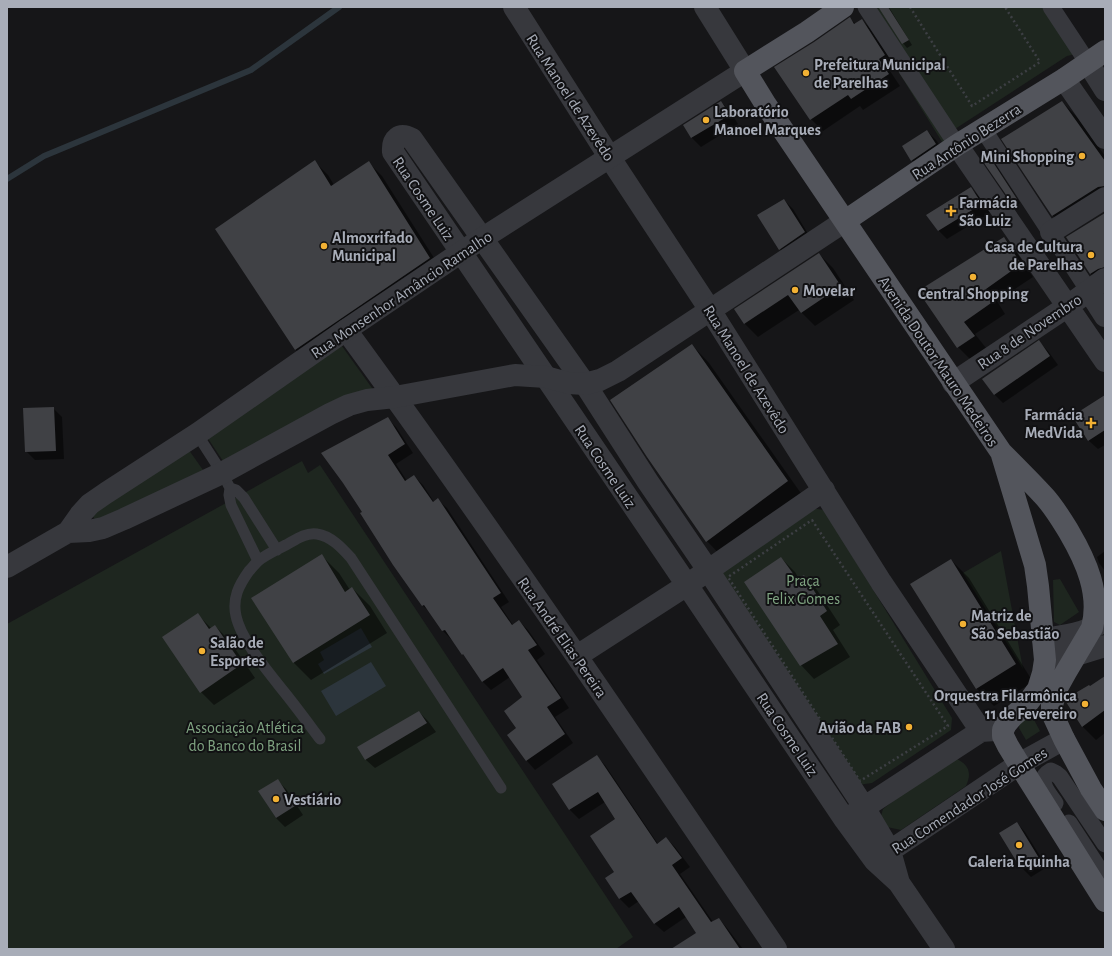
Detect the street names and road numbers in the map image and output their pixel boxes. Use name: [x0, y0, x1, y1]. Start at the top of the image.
street label: Rua Manoel de Azevêdo: [523, 31, 617, 164]
street label: Rua Antônio Bezerra: [909, 101, 1024, 183]
street label: Rua Cosme Luiz: [390, 154, 457, 243]
street label: Rua Monsenhor Amâncio Ramalho: [308, 228, 495, 361]
street label: Avenida Doutor Mauro Medeiros: [875, 273, 1001, 450]
street label: Rua 8 de Novembro: [975, 291, 1084, 372]
street label: Rua Manoel de Azevêdo: [700, 303, 792, 437]
street label: Rua Cosme Luiz: [572, 422, 639, 511]
street label: Rua André Elias Pereira: [515, 574, 610, 701]
street label: Rua Cosme Luiz: [754, 690, 821, 779]
street label: Rua Comendador José Gomes: [889, 745, 1050, 857]

